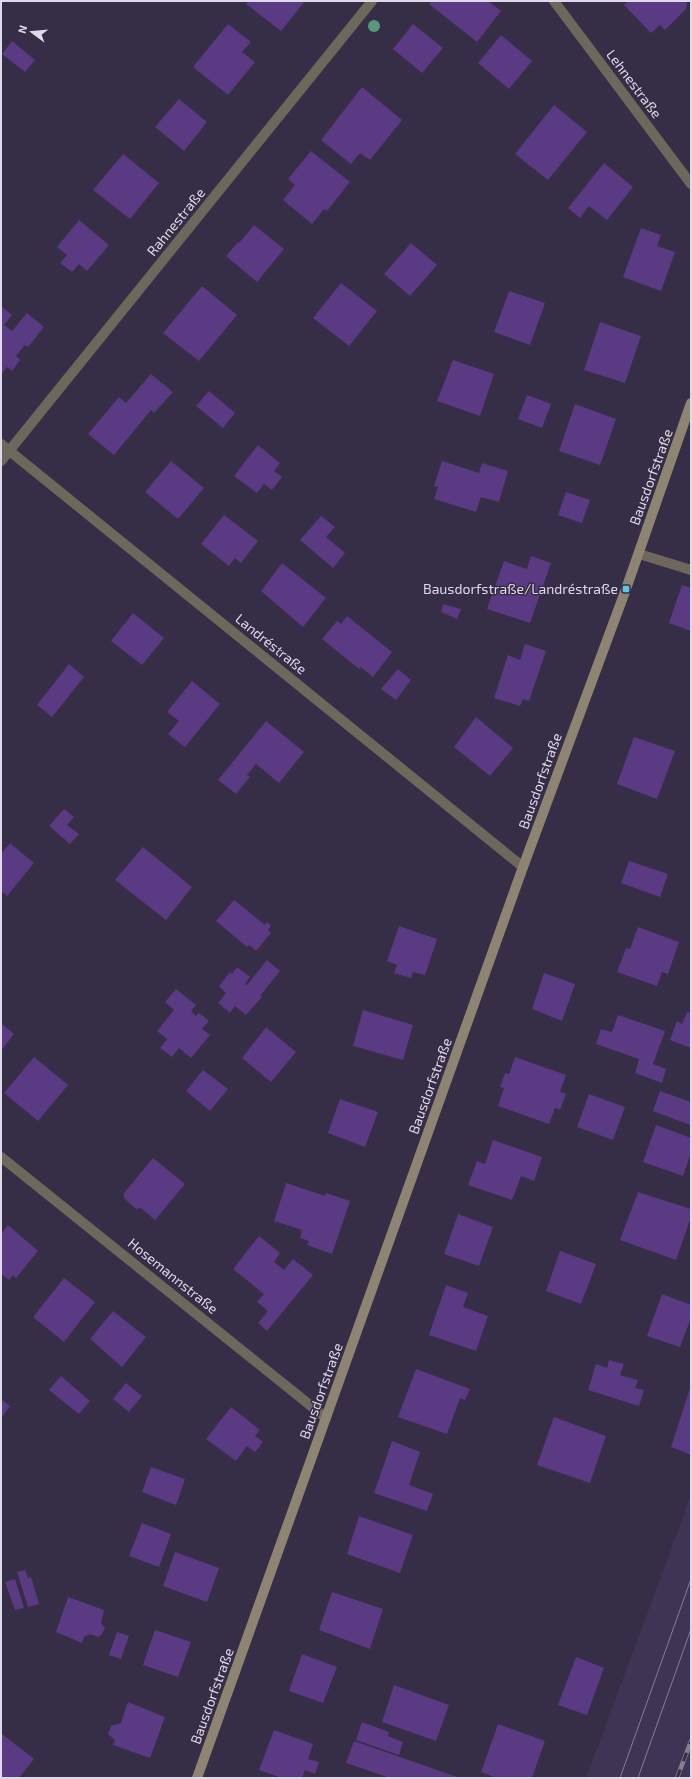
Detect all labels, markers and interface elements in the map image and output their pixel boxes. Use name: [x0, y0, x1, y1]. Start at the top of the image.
north arrow: [12, 12, 52, 52]
text: N: [15, 23, 29, 35]
street label: Lehnestraße: [603, 46, 666, 121]
street label: Rahnestraße: [143, 184, 208, 259]
street label: Bausdorfstraße: [625, 426, 676, 527]
place label: Bausdorfstraße/Landréstraße: [423, 580, 618, 597]
marker: Bausdorfstraße/Landréstraße: [621, 584, 631, 594]
street label: Landréstraße: [232, 610, 310, 677]
street label: Bausdorfstraße: [514, 730, 565, 831]
street label: Bausdorfstraße: [404, 1035, 455, 1136]
street label: Hosemannstraße: [125, 1234, 222, 1317]
street label: Bausdorfstraße: [295, 1340, 346, 1441]
street label: Bausdorfstraße: [186, 1645, 237, 1746]

